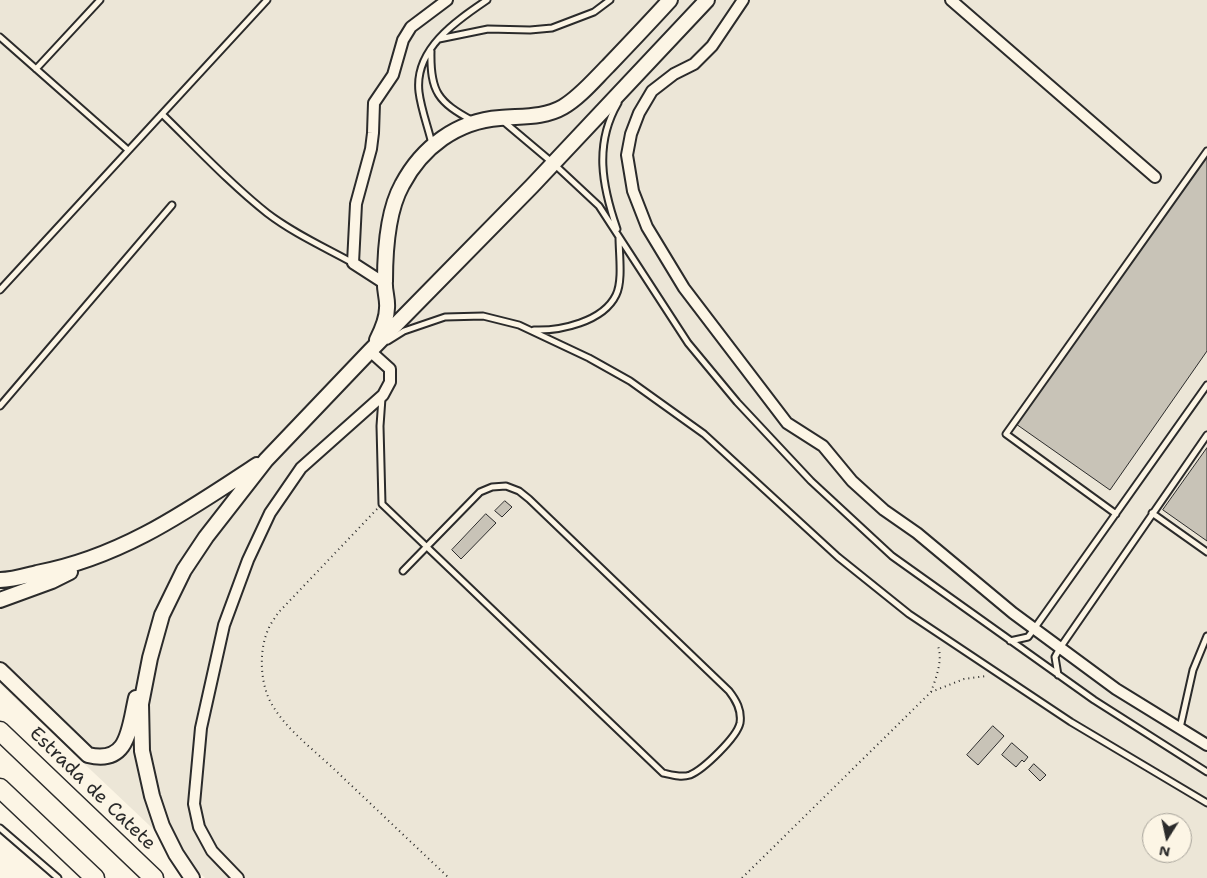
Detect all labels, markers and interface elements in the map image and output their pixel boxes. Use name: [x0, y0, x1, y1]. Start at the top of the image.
street label: Estrada de Catete: [24, 723, 160, 855]
north arrow: [1142, 813, 1192, 863]
text: N: [1158, 842, 1172, 862]

